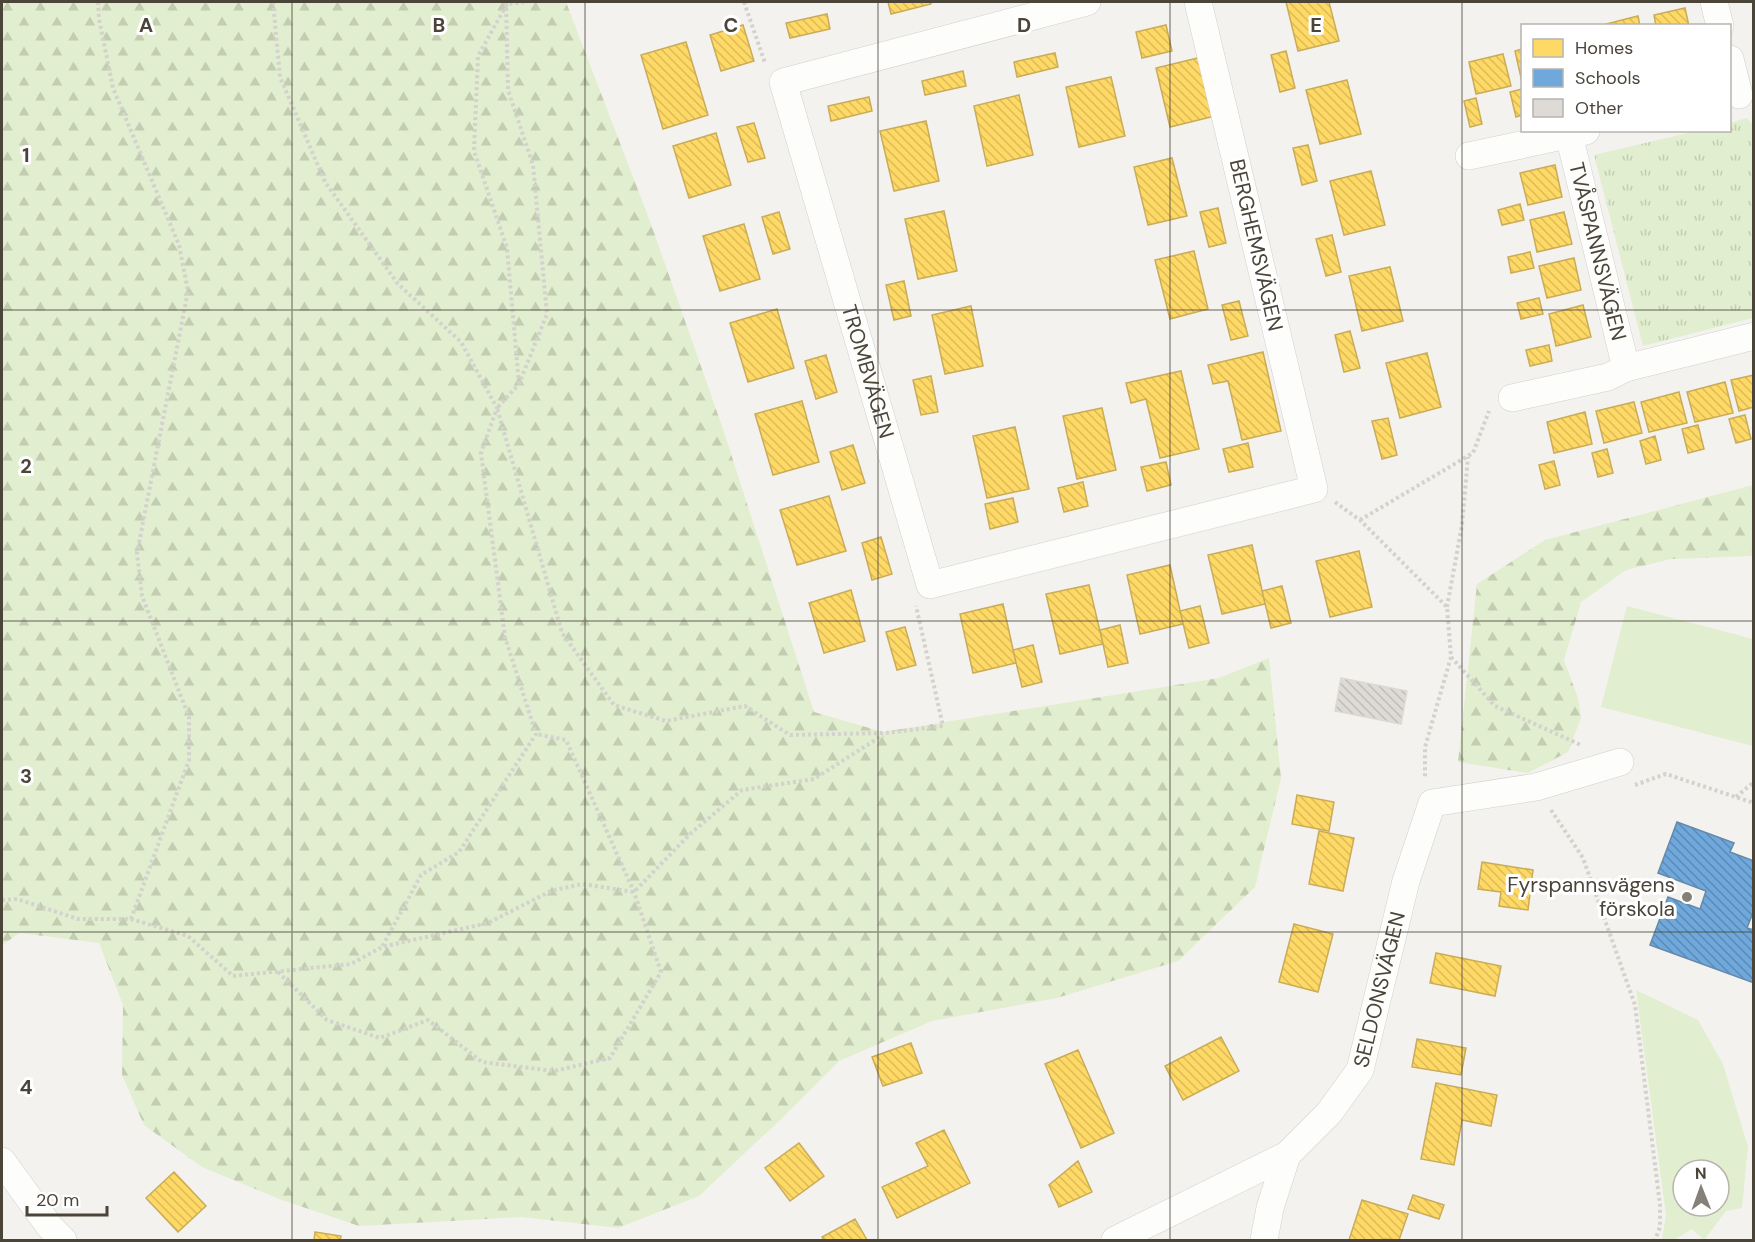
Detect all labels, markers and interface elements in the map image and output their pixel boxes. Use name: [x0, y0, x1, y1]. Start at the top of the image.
text: A: [139, 12, 153, 38]
text: B: [433, 12, 445, 38]
text: C: [724, 12, 738, 38]
text: D: [1017, 12, 1031, 38]
text: E: [1310, 12, 1322, 38]
legend: [1521, 24, 1731, 132]
text: Homes: [1575, 36, 1633, 60]
text: Schools: [1575, 66, 1640, 90]
text: Other: [1575, 96, 1624, 120]
text: 1: [22, 142, 30, 168]
street label: BERGHEMSVÄGEN: [1223, 156, 1289, 334]
street label: TVÅSPANNSVÄGEN: [1562, 160, 1633, 344]
street label: TROMBVÄGEN: [835, 301, 900, 442]
text: 2: [20, 453, 32, 479]
text: 3: [20, 763, 32, 789]
place label: Fyrspannsvägens förskola: [1507, 871, 1675, 923]
marker: Fyrspannsvägens förskola: [1680, 890, 1694, 904]
street label: SELDONSVÄGEN: [1347, 909, 1412, 1070]
text: 4: [20, 1074, 33, 1100]
north arrow: [1671, 1158, 1731, 1218]
text: N: [1695, 1163, 1707, 1184]
scale bar: [27, 1179, 106, 1217]
text: 20 m: [36, 1188, 79, 1212]

